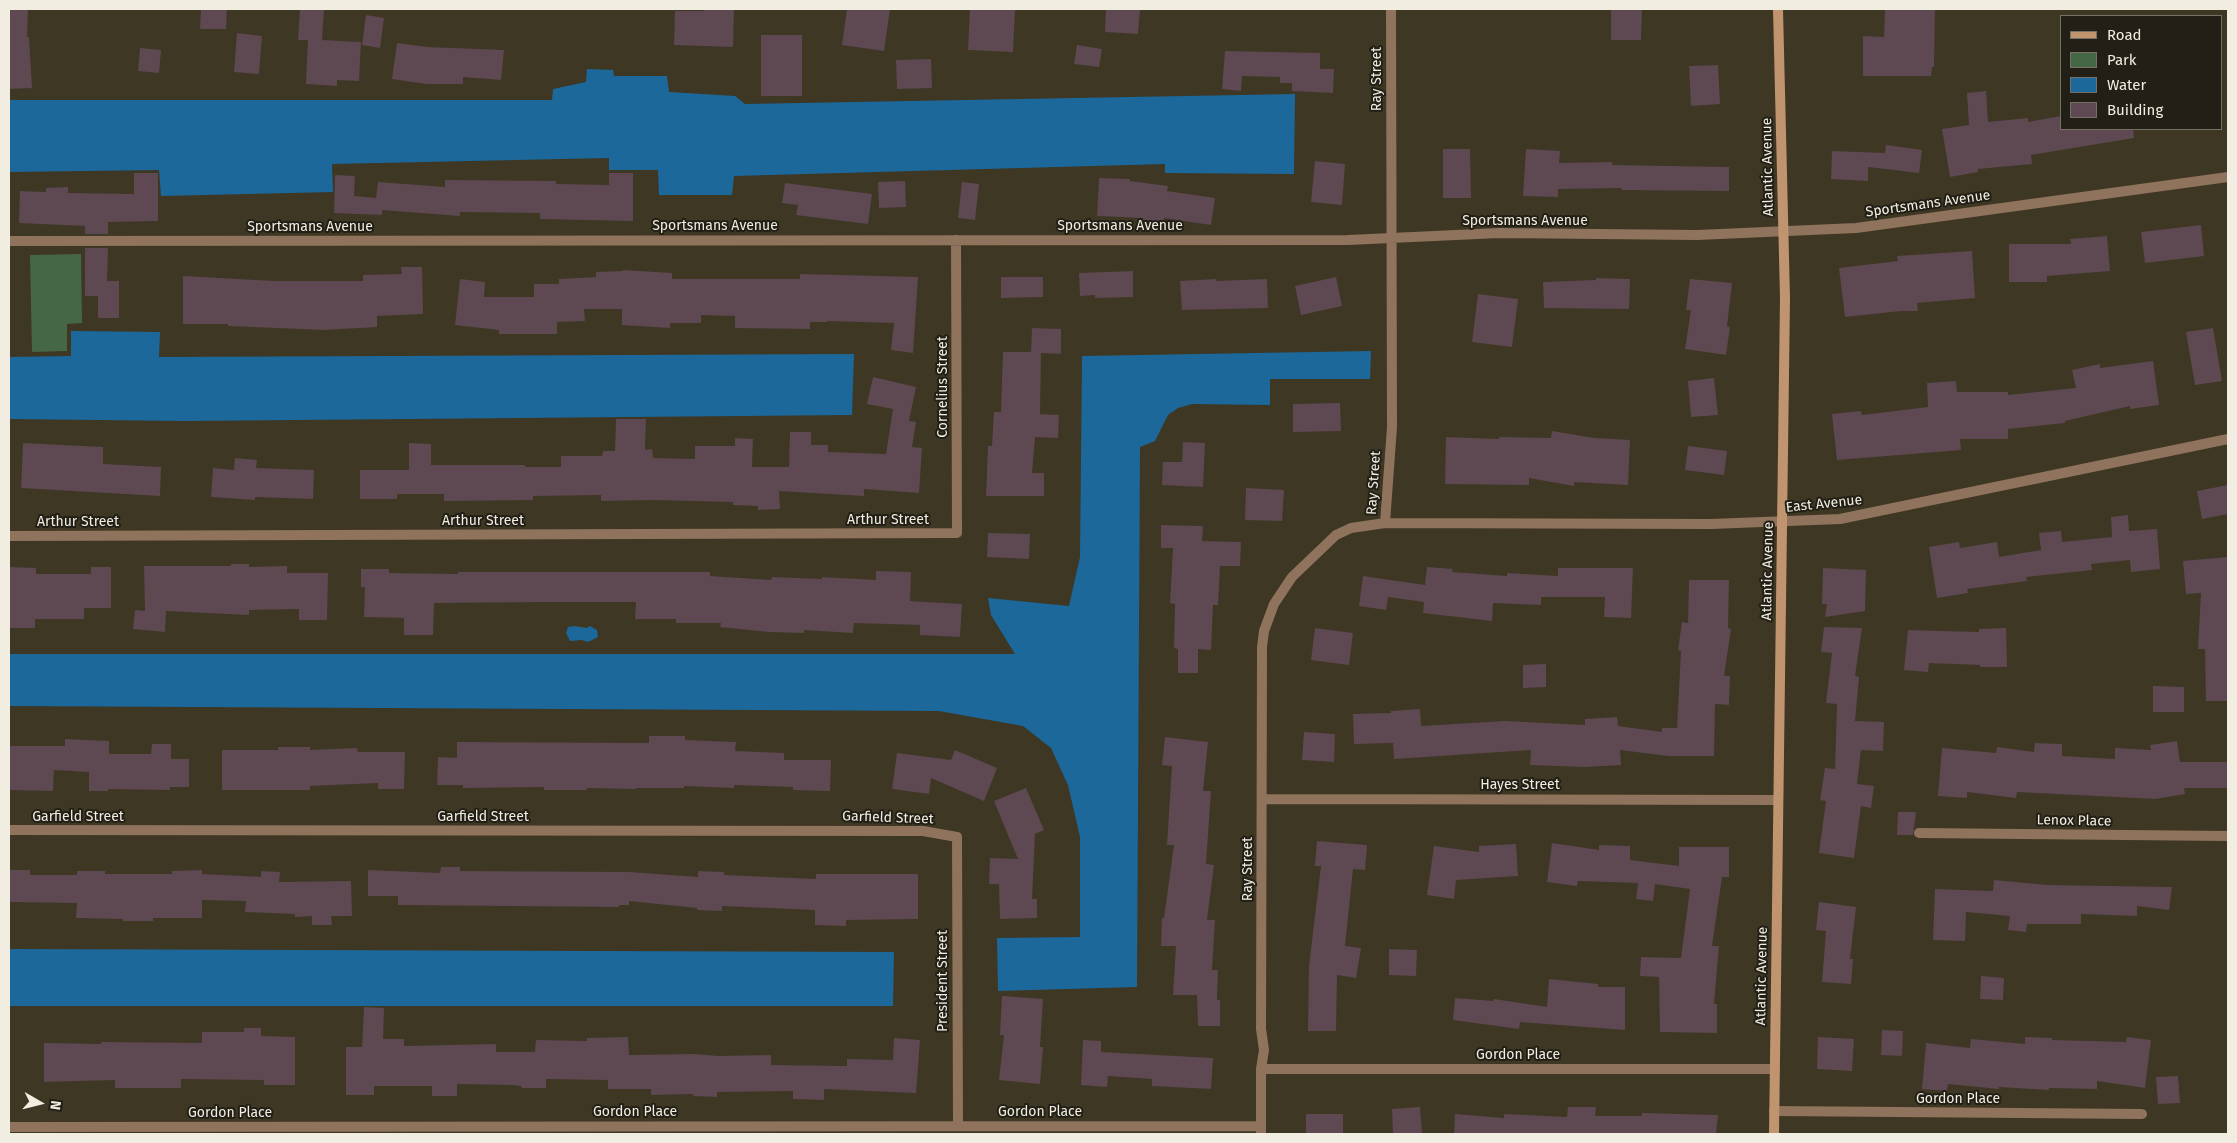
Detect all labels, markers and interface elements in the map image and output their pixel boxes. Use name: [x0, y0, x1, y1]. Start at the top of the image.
legend: [2060, 15, 2222, 130]
text: Road: [2107, 26, 2142, 44]
street label: Ray Street: [1369, 47, 1385, 111]
text: Park: [2107, 51, 2137, 69]
text: Water: [2107, 76, 2146, 94]
text: Building: [2107, 101, 2163, 119]
street label: Atlantic Avenue: [1759, 118, 1777, 216]
street label: Sportsmans Avenue: [1865, 187, 1991, 221]
street label: Sportsmans Avenue: [1462, 213, 1588, 229]
street label: Sportsmans Avenue: [652, 218, 778, 234]
street label: Sportsmans Avenue: [1057, 218, 1183, 234]
street label: Sportsmans Avenue: [247, 219, 373, 235]
street label: Cornelius Street: [935, 336, 951, 438]
street label: Ray Street: [1363, 450, 1385, 516]
street label: East Avenue: [1785, 492, 1863, 516]
street label: Arthur Street: [847, 512, 929, 528]
street label: Arthur Street: [442, 513, 524, 529]
street label: Arthur Street: [37, 514, 119, 530]
street label: Atlantic Avenue: [1759, 522, 1777, 620]
street label: Hayes Street: [1480, 777, 1560, 793]
street label: Garfield Street: [842, 808, 934, 828]
street label: Garfield Street: [32, 809, 124, 825]
street label: Garfield Street: [437, 809, 529, 825]
street label: Lenox Place: [2037, 812, 2111, 830]
street label: Ray Street: [1240, 837, 1256, 901]
street label: Atlantic Avenue: [1753, 927, 1771, 1025]
street label: President Street: [935, 930, 951, 1032]
street label: Gordon Place: [1476, 1047, 1560, 1063]
north arrow: [15, 1078, 65, 1128]
street label: Gordon Place: [1916, 1091, 2000, 1107]
text: N: [46, 1099, 64, 1111]
street label: Gordon Place: [593, 1104, 677, 1120]
street label: Gordon Place: [998, 1104, 1082, 1120]
street label: Gordon Place: [188, 1105, 272, 1121]

